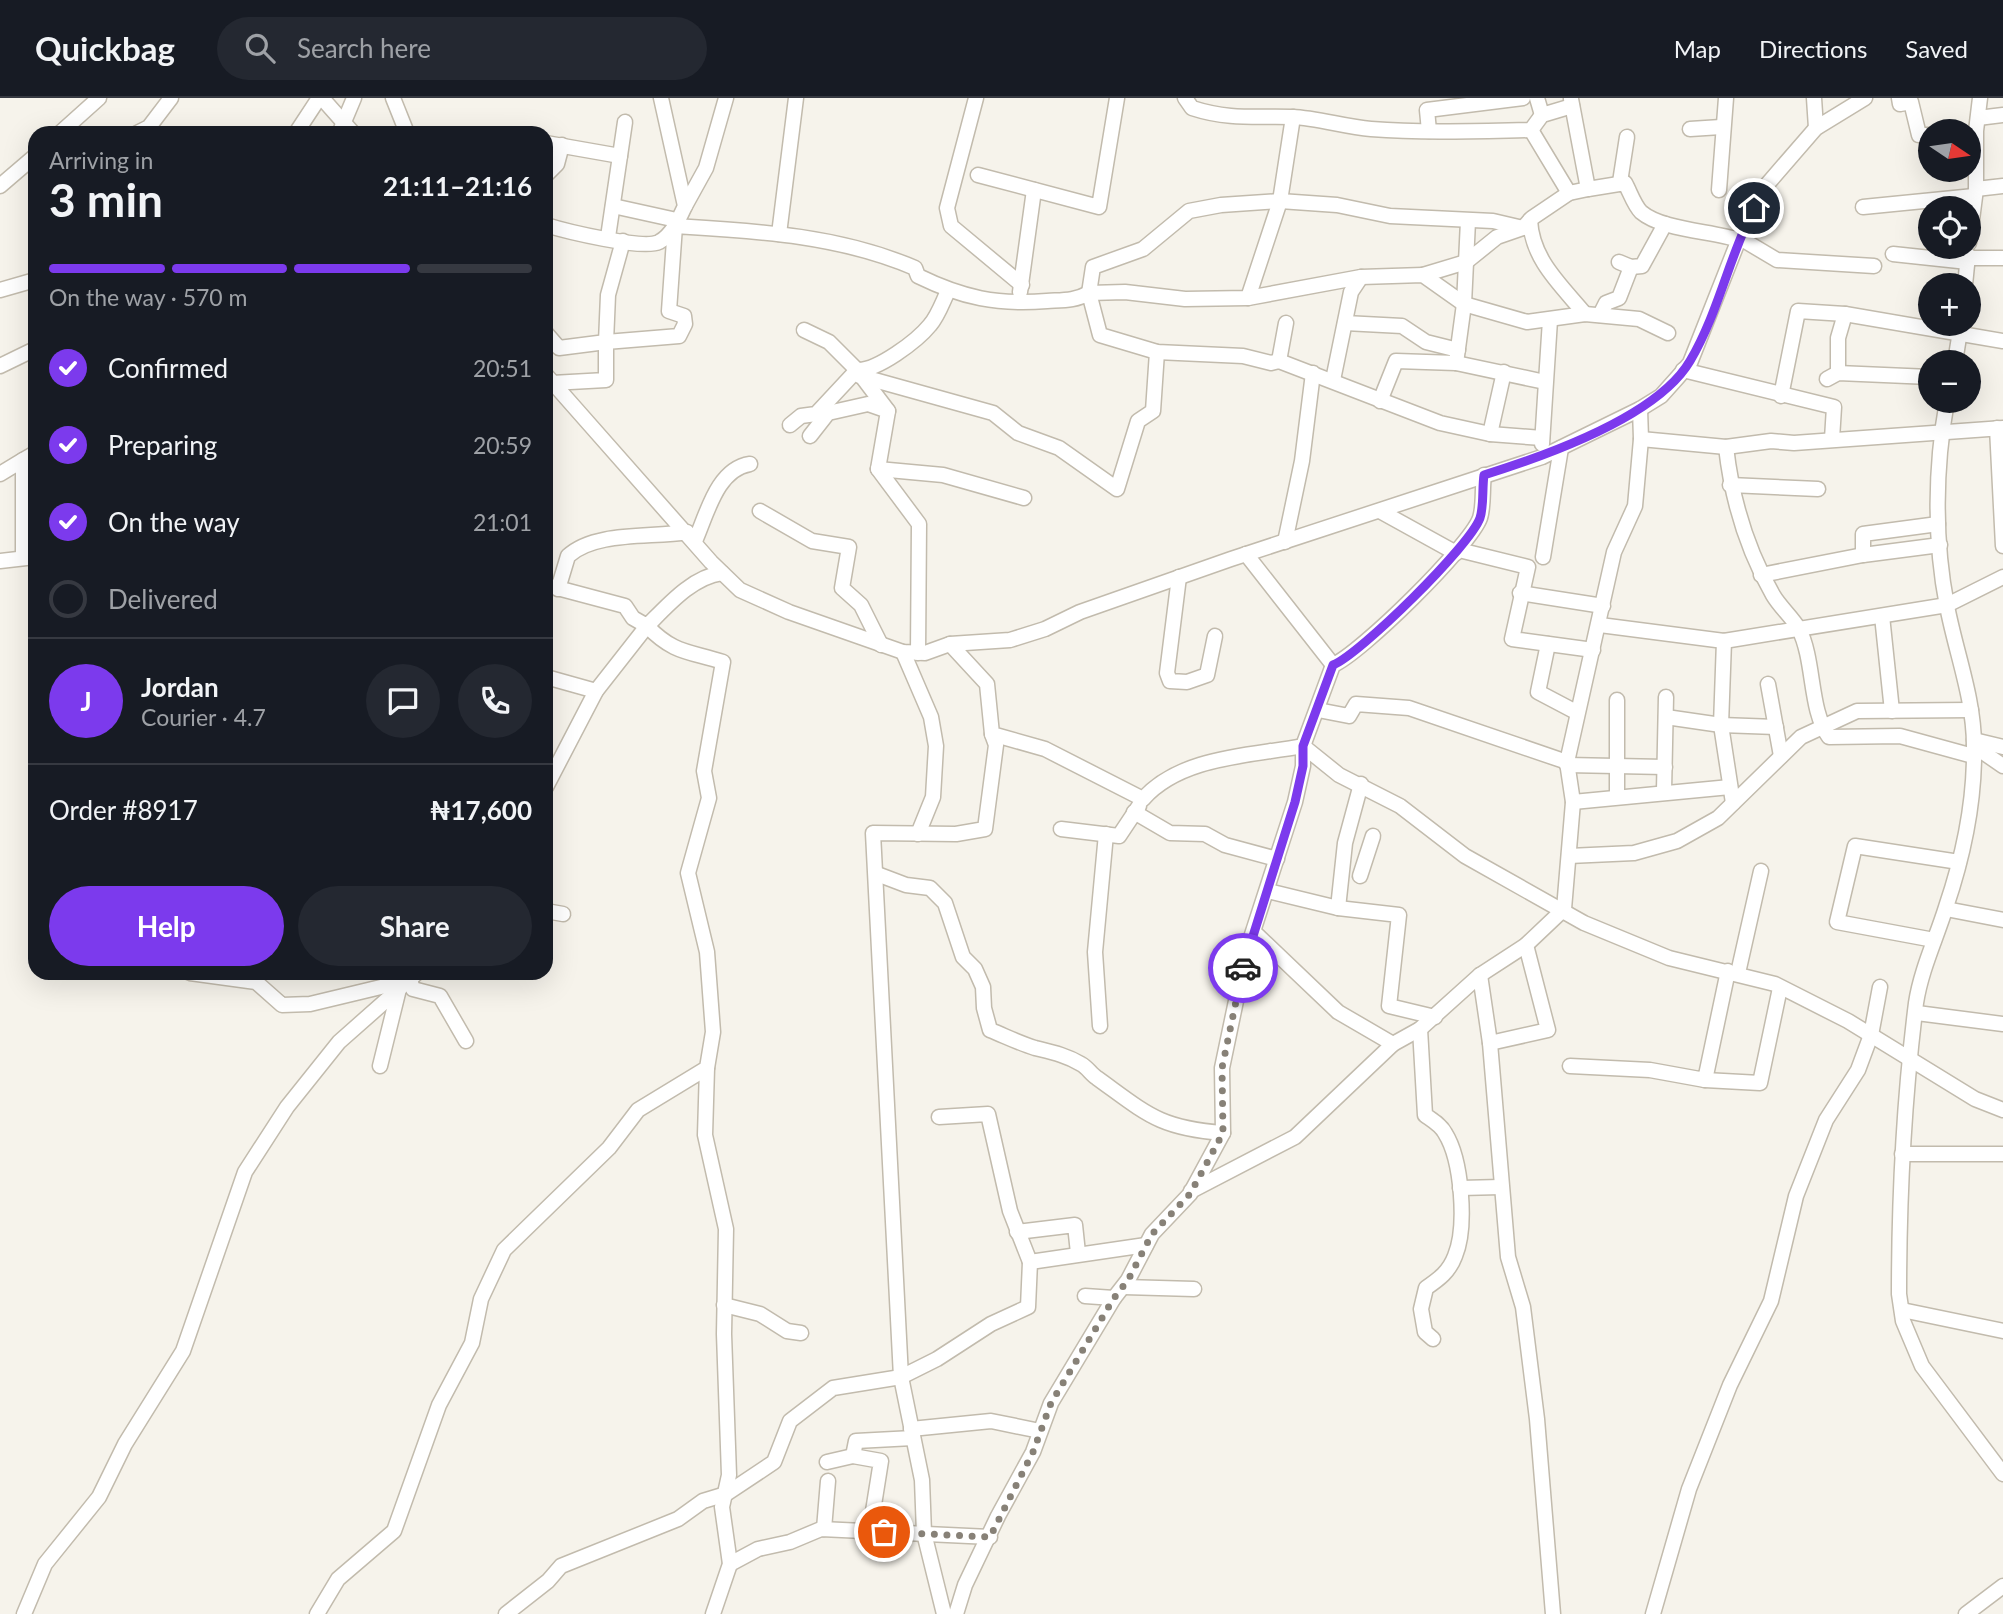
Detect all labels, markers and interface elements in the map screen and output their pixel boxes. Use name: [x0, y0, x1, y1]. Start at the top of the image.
search box: [217, 17, 707, 80]
text: Quickbag: [35, 28, 175, 68]
icon: search: [241, 29, 279, 67]
text: Search here: [297, 32, 431, 64]
text: Map: [1674, 34, 1721, 63]
text: Directions: [1759, 34, 1867, 63]
text: Saved: [1905, 34, 1968, 63]
north arrow: [1918, 119, 1981, 182]
map controls: [1918, 119, 1981, 413]
text: Arriving in: [49, 146, 153, 174]
text: 21:11–21:16: [383, 170, 532, 202]
text: 3 min: [49, 172, 163, 227]
pin: [1724, 178, 1784, 238]
icon: home: [1735, 189, 1773, 227]
button: locate: [1918, 196, 1981, 259]
button: +: [1918, 273, 1981, 336]
text: On the way · 570 m: [49, 283, 248, 311]
icon: check: [49, 349, 87, 387]
button: −: [1918, 350, 1981, 413]
text: Confirmed: [108, 352, 228, 384]
text: 20:51: [473, 354, 532, 382]
icon: check: [49, 426, 87, 464]
text: Preparing: [108, 429, 217, 461]
text: 20:59: [473, 431, 532, 459]
icon: check: [49, 503, 87, 541]
text: On the way: [108, 506, 240, 538]
text: 21:01: [473, 508, 532, 536]
text: Delivered: [108, 583, 218, 615]
button: chat: [366, 664, 440, 738]
button: phone: [458, 664, 532, 738]
text: Jordan: [141, 671, 219, 703]
text: J: [80, 685, 92, 717]
text: Courier · 4.7: [141, 703, 266, 731]
text: Order #8917: [49, 794, 198, 826]
text: ₦17,600: [430, 794, 532, 826]
button: Help: [49, 886, 284, 966]
button: Share: [298, 886, 532, 966]
courier: [1208, 933, 1278, 1003]
icon: car: [1224, 949, 1262, 987]
pin: [854, 1502, 914, 1562]
icon: bag: [865, 1513, 903, 1551]

